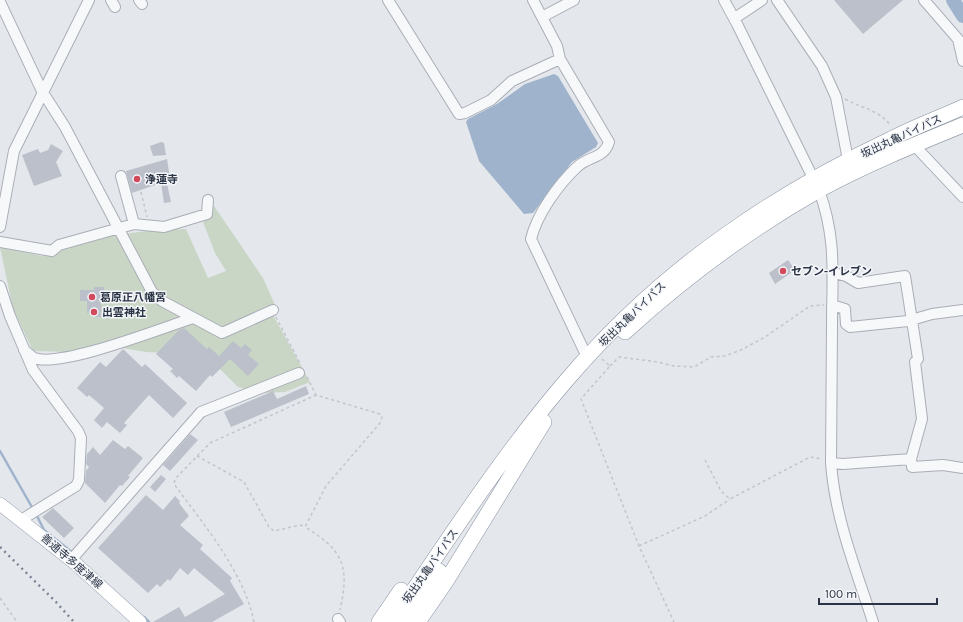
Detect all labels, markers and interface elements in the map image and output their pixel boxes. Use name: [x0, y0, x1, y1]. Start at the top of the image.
street label: 坂出丸亀バイパス: [859, 112, 944, 161]
place label: 浄蓮寺: [145, 173, 178, 186]
marker: 浄蓮寺: [132, 174, 142, 184]
place label: セブン-イレブン: [791, 265, 872, 278]
marker: セブン-イレブン: [778, 266, 788, 276]
street label: 坂出丸亀バイパス: [596, 279, 668, 350]
place label: 葛原正八幡宮: [100, 291, 166, 304]
marker: 葛原正八幡宮: [87, 292, 97, 302]
place label: 出雲神社: [102, 306, 146, 319]
marker: 出雲神社: [89, 307, 99, 317]
street label: 坂出丸亀バイパス: [400, 527, 461, 606]
street label: 善通寺多度津線: [38, 531, 105, 592]
scale bar: [819, 580, 937, 606]
text: 100 m: [825, 587, 857, 601]

